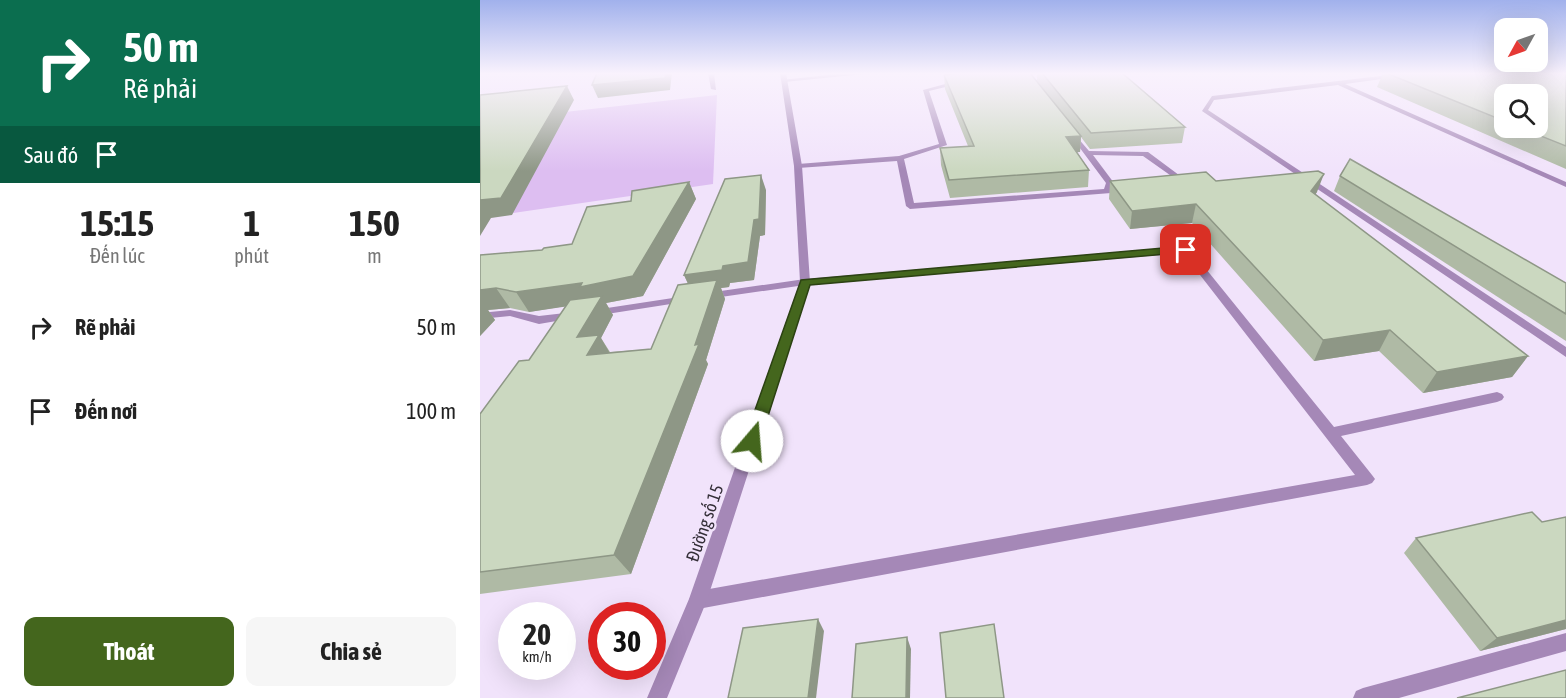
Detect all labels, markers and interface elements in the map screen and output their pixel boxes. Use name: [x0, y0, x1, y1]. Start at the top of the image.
north arrow: [1494, 18, 1548, 72]
map controls: [1494, 18, 1548, 138]
text: 50 m: [123, 23, 198, 71]
icon: right: [24, 24, 102, 102]
text: Rẽ phải: [123, 73, 197, 104]
button: search: [1494, 84, 1548, 138]
icon: arrive: [90, 138, 123, 171]
text: Sau đó: [24, 142, 78, 168]
text: 15:15: [80, 202, 154, 244]
text: 1: [243, 202, 260, 244]
text: 150: [349, 202, 400, 244]
pin: [1160, 224, 1211, 275]
icon: arrive: [1169, 233, 1202, 266]
text: Đến lúc: [90, 244, 145, 267]
text: phút: [234, 244, 269, 267]
text: m: [367, 244, 382, 267]
icon: right: [24, 311, 57, 344]
text: Rẽ phải: [75, 314, 135, 340]
text: 50 m: [416, 314, 456, 340]
icon: arrive: [24, 395, 57, 428]
text: Đến nơi: [75, 398, 137, 424]
text: 100 m: [406, 398, 456, 424]
position arrow: [720, 409, 784, 473]
street label: Đường số 15: [681, 481, 728, 564]
speed limit sign: 30: [588, 602, 666, 680]
button: Thoát: [24, 617, 234, 686]
button: Chia sẻ: [246, 617, 456, 686]
text: 20: [523, 617, 551, 651]
text: km/h: [522, 648, 552, 665]

